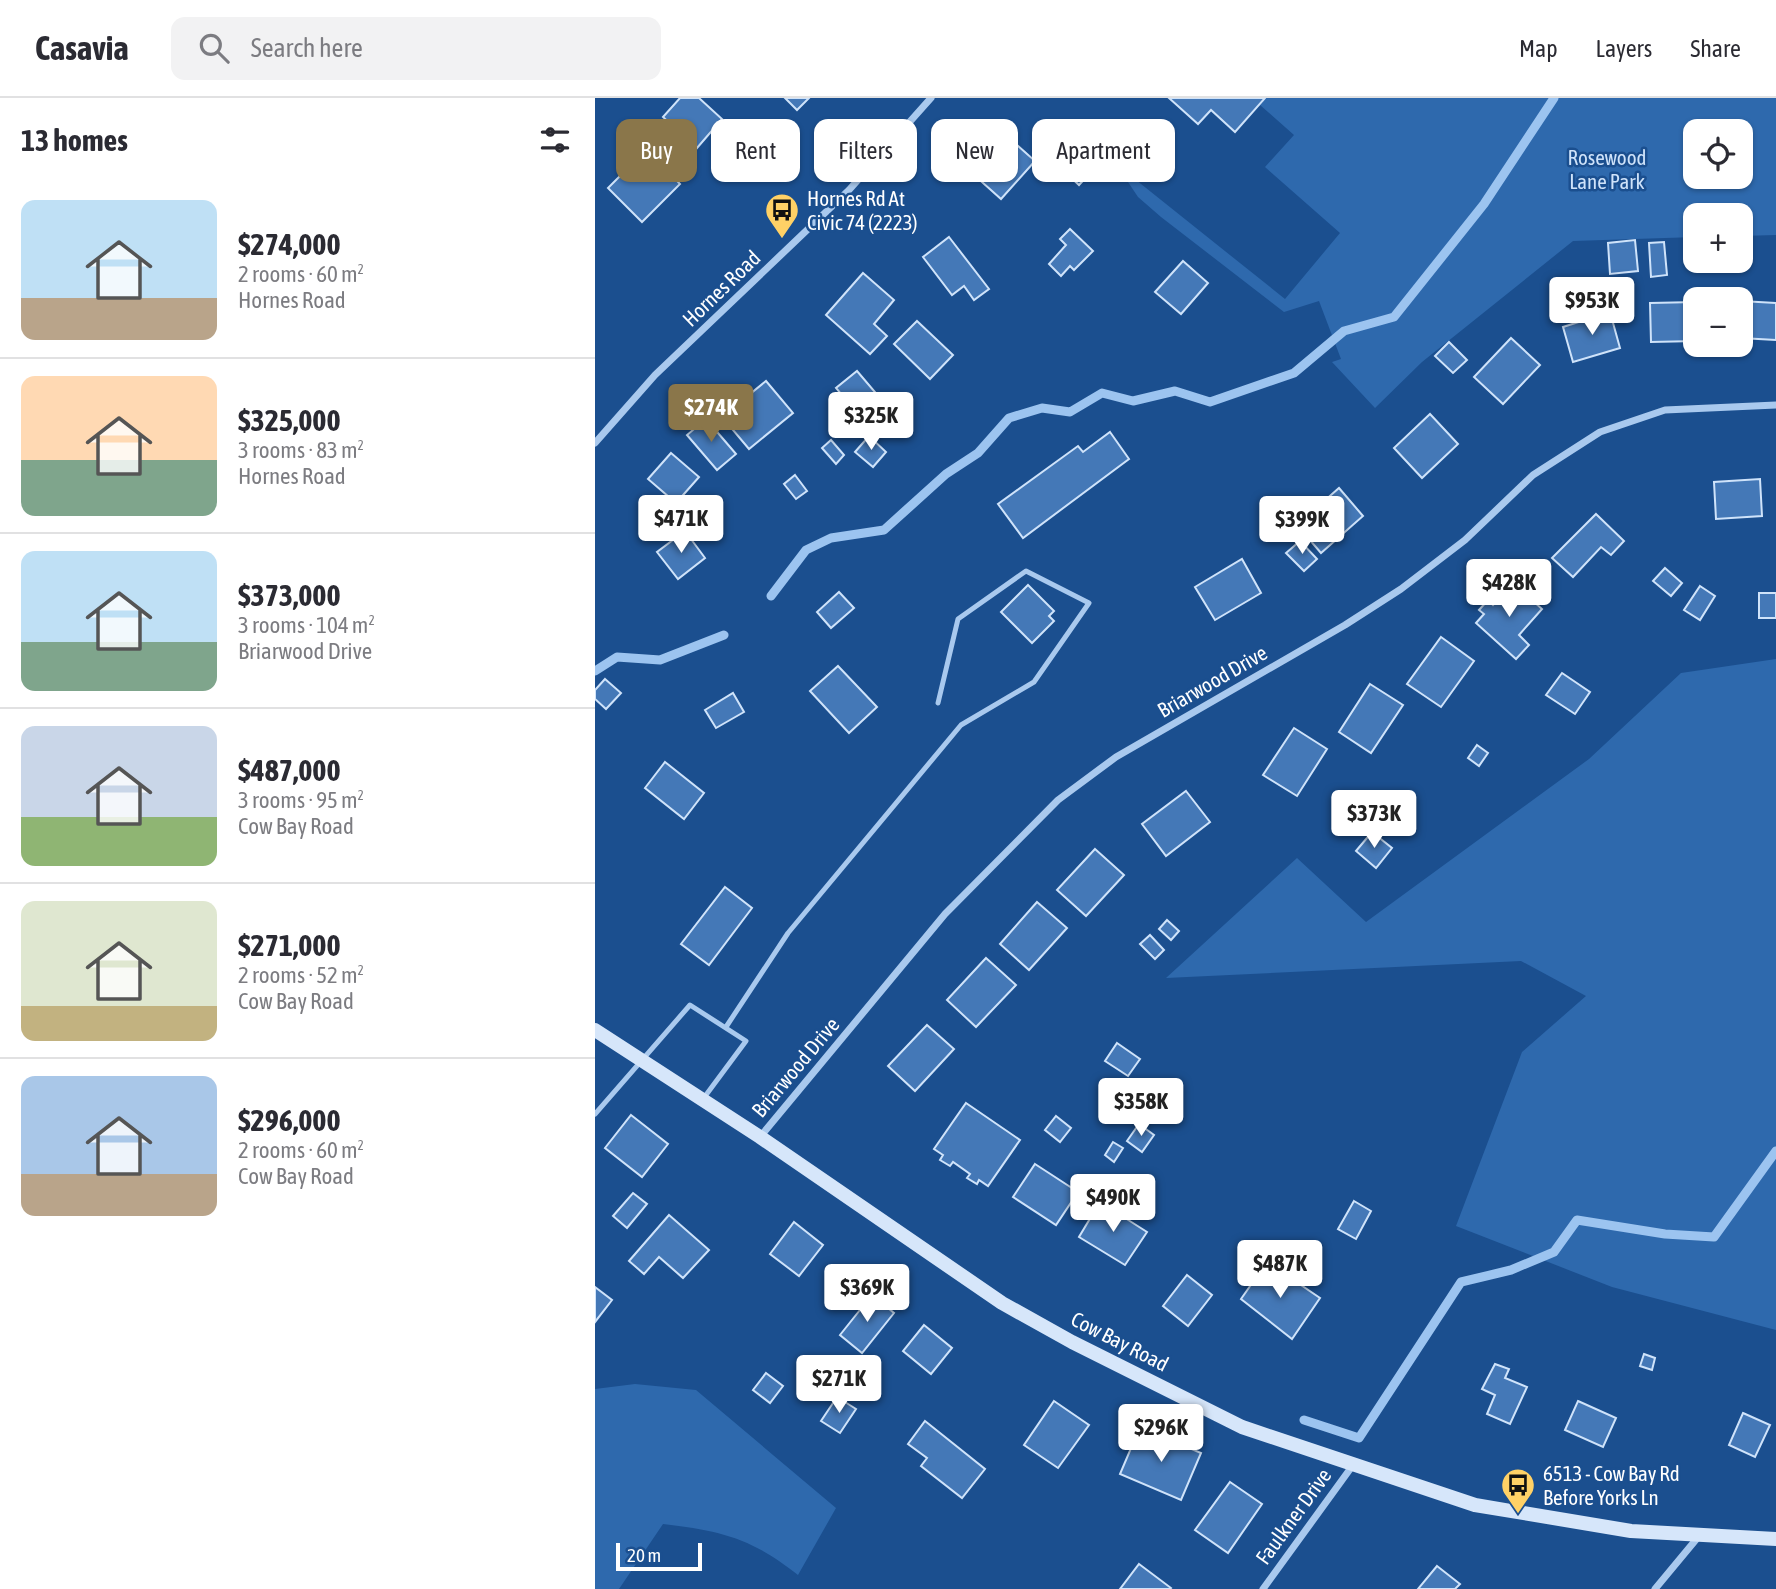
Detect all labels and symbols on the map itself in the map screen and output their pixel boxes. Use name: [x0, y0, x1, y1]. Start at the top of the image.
park label: Rosewood Lane Park: [1567, 145, 1647, 193]
place label: Hornes Rd At Civic 74 (2223): [807, 186, 918, 234]
bus stop icon: Hornes Rd At Civic 74 (2223): [763, 191, 801, 240]
street label: Hornes Road: [677, 245, 765, 331]
pin: $953K: [1543, 278, 1641, 337]
pin: $274K: [662, 384, 760, 444]
pin: $325K: [822, 392, 920, 452]
pin: $471K: [632, 496, 730, 555]
pin: $399K: [1253, 496, 1351, 556]
pin: $428K: [1460, 560, 1558, 619]
street label: Briarwood Drive: [1153, 640, 1271, 722]
pin: $373K: [1325, 790, 1423, 850]
street label: Briarwood Drive: [746, 1012, 844, 1122]
pin: $358K: [1092, 1079, 1190, 1138]
pin: $490K: [1064, 1174, 1162, 1234]
pin: $487K: [1231, 1240, 1329, 1300]
pin: $369K: [818, 1264, 916, 1324]
street label: Cow Bay Road: [1067, 1306, 1173, 1376]
pin: $271K: [790, 1356, 888, 1415]
pin: $296K: [1112, 1404, 1210, 1464]
place label: 6513 - Cow Bay Rd Before Yorks Ln: [1543, 1461, 1680, 1509]
street label: Faulkner Drive: [1250, 1464, 1336, 1568]
bus stop icon: 6513 - Cow Bay Rd Before Yorks Ln: [1499, 1466, 1537, 1515]
scale bar: [616, 1540, 702, 1572]

